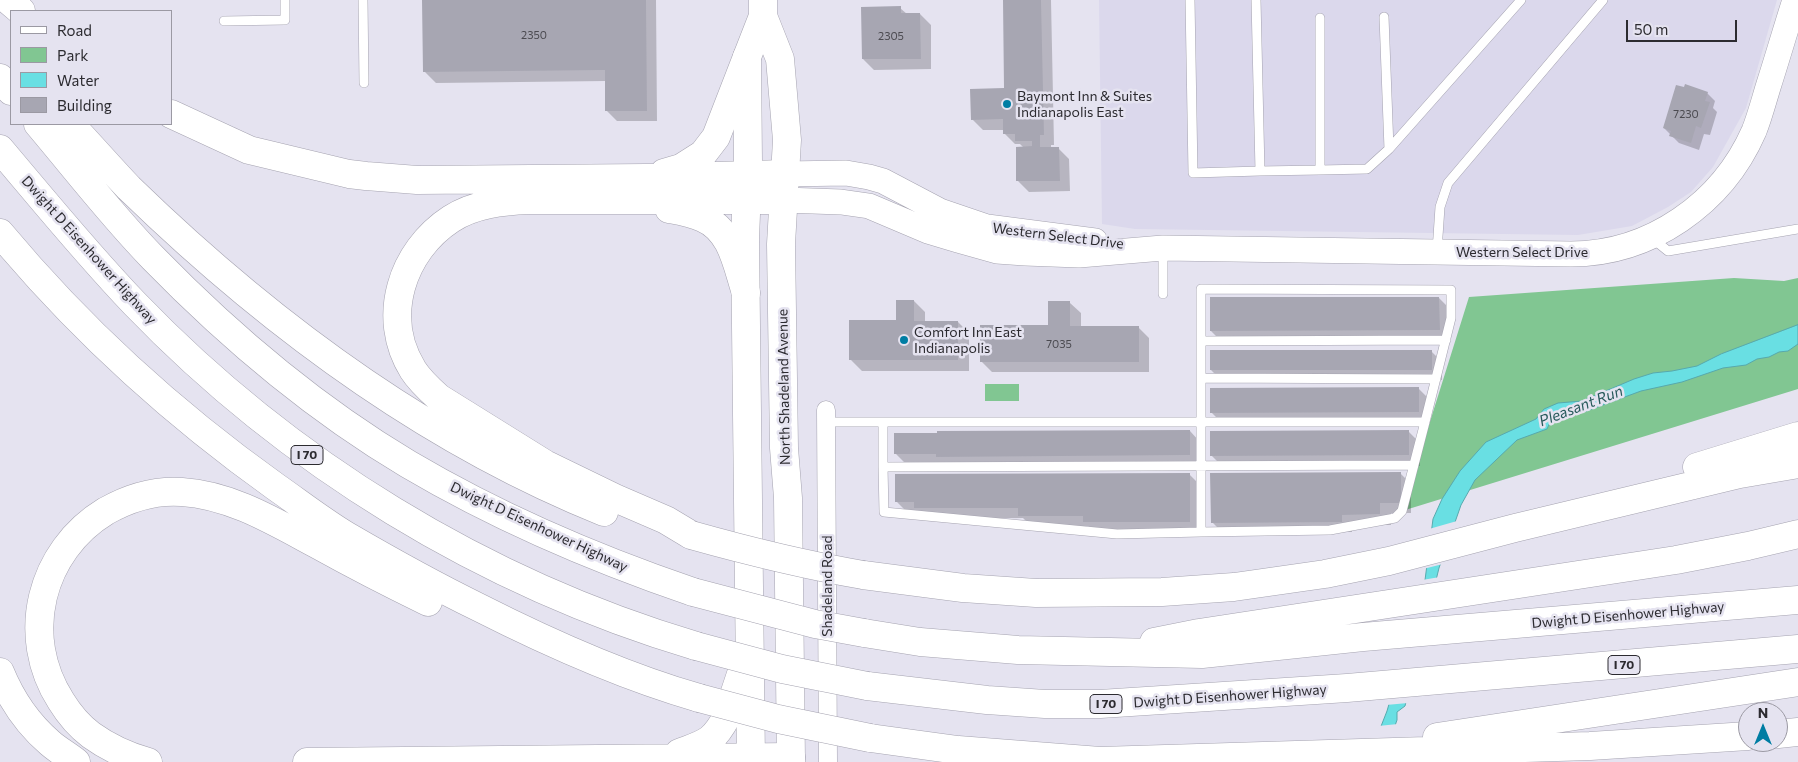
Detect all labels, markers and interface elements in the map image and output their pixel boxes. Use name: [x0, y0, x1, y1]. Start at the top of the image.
legend: [10, 10, 172, 125]
scale bar: [1628, 10, 1739, 42]
text: 50 m: [1634, 20, 1668, 38]
text: Road: [57, 21, 92, 39]
house number: 2350: [521, 28, 547, 42]
house number: 2305: [878, 29, 904, 43]
text: Park: [57, 46, 88, 64]
text: Water: [57, 71, 99, 89]
place label: Baymont Inn & Suites Indianapolis East: [1017, 88, 1152, 120]
text: Building: [57, 96, 112, 114]
marker: Baymont Inn & Suites Indianapolis East: [1001, 98, 1013, 110]
house number: 7230: [1673, 107, 1699, 121]
street label: Dwight D Eisenhower Highway: [18, 172, 160, 328]
street label: Western Select Drive: [991, 220, 1125, 252]
street label: Western Select Drive: [1456, 244, 1588, 260]
street label: North Shadeland Avenue: [774, 309, 794, 465]
place label: Comfort Inn East Indianapolis: [914, 324, 1022, 357]
marker: Comfort Inn East Indianapolis: [898, 334, 910, 346]
house number: 7035: [1046, 337, 1072, 351]
water label: Pleasant Run: [1537, 382, 1625, 430]
road number: I 70: [291, 446, 323, 464]
street label: Dwight D Eisenhower Highway: [448, 478, 630, 576]
street label: Shadeland Road: [819, 535, 835, 637]
street label: Dwight D Eisenhower Highway: [1531, 598, 1725, 632]
road number: I 70: [1608, 656, 1640, 674]
street label: Dwight D Eisenhower Highway: [1133, 681, 1327, 711]
road number: I 70: [1090, 694, 1122, 714]
north arrow: [1738, 702, 1788, 752]
text: N: [1758, 704, 1768, 721]

